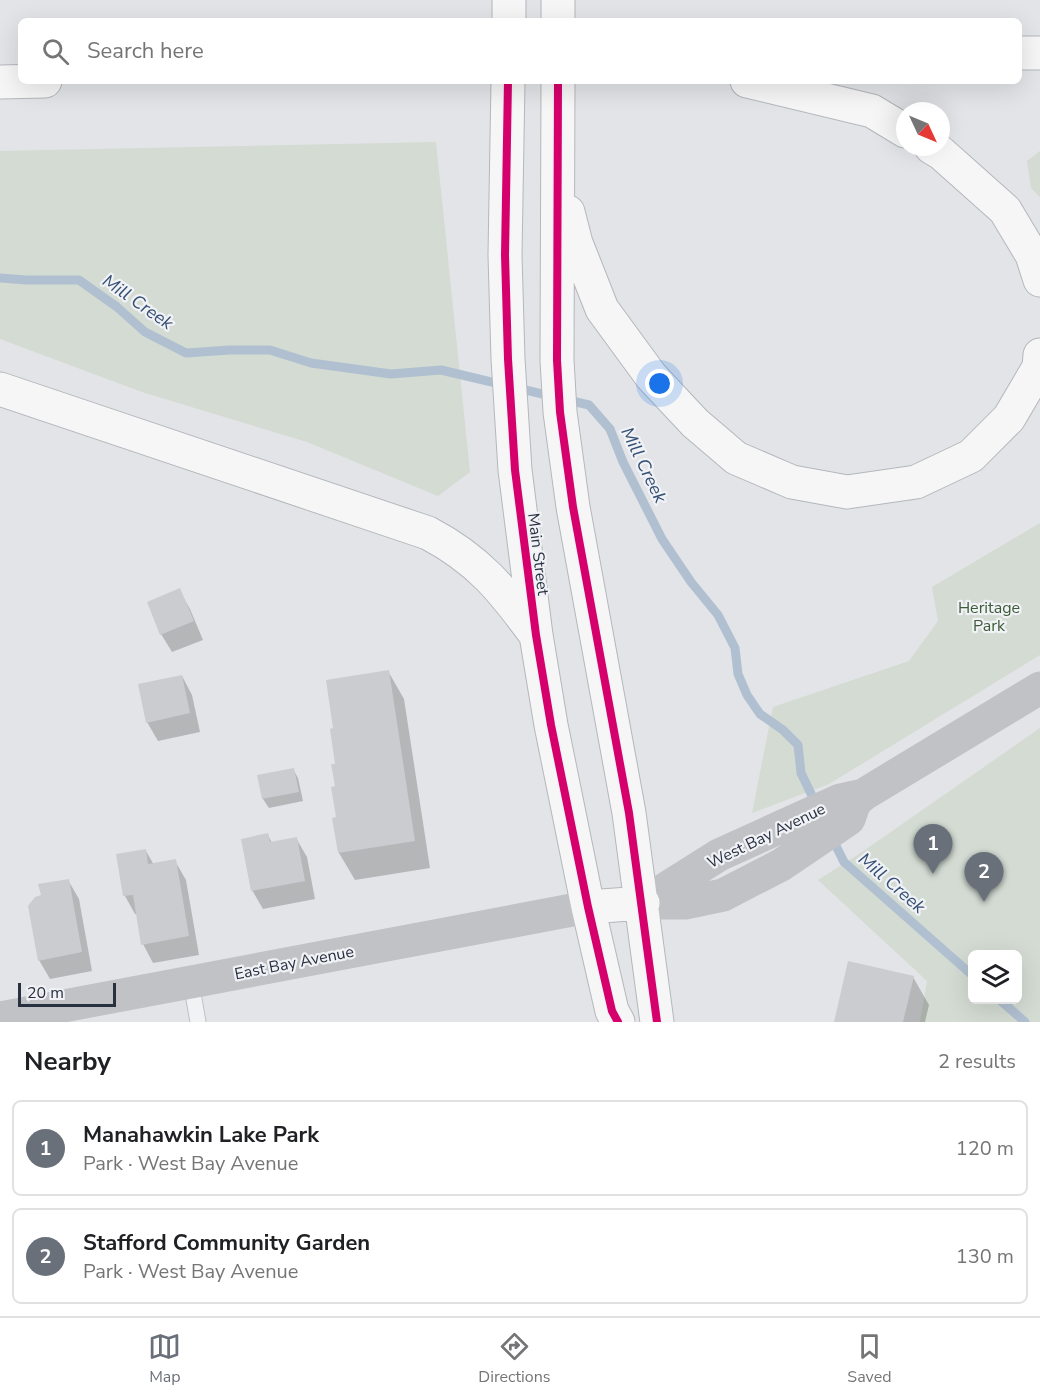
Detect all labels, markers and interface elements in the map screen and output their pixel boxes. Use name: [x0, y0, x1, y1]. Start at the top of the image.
search box: [18, 18, 1022, 84]
icon: search: [39, 35, 72, 68]
text: Search here: [87, 36, 204, 66]
north arrow: [896, 102, 950, 156]
water label: Mill Creek: [98, 269, 179, 336]
your location: [645, 369, 674, 398]
water label: Mill Creek: [615, 423, 673, 508]
street label: Main Street: [522, 512, 554, 597]
park label: Heritage Park: [958, 597, 1020, 637]
street label: West Bay Avenue: [704, 798, 829, 874]
pin: 1: [914, 824, 952, 874]
water label: Mill Creek: [853, 847, 931, 919]
pin: 2: [964, 852, 1004, 902]
street label: East Bay Avenue: [233, 941, 356, 985]
map controls: [968, 950, 1022, 1004]
button: layers: [968, 950, 1022, 1004]
scale bar: [18, 980, 116, 1008]
text: 20 m: [27, 982, 64, 1004]
text: Nearby: [24, 1044, 111, 1079]
text: 2 results: [938, 1048, 1016, 1075]
text: Manahawkin Lake Park: [83, 1120, 319, 1150]
text: 1: [40, 1135, 52, 1162]
text: 120 m: [956, 1135, 1014, 1162]
text: Park · West Bay Avenue: [83, 1150, 298, 1177]
text: Stafford Community Garden: [83, 1228, 370, 1258]
text: 2: [40, 1243, 52, 1270]
text: 130 m: [956, 1243, 1014, 1270]
text: Park · West Bay Avenue: [83, 1258, 298, 1285]
tab: Map: [148, 1330, 181, 1388]
tab: Directions: [478, 1330, 550, 1388]
tab: Saved: [847, 1330, 892, 1388]

